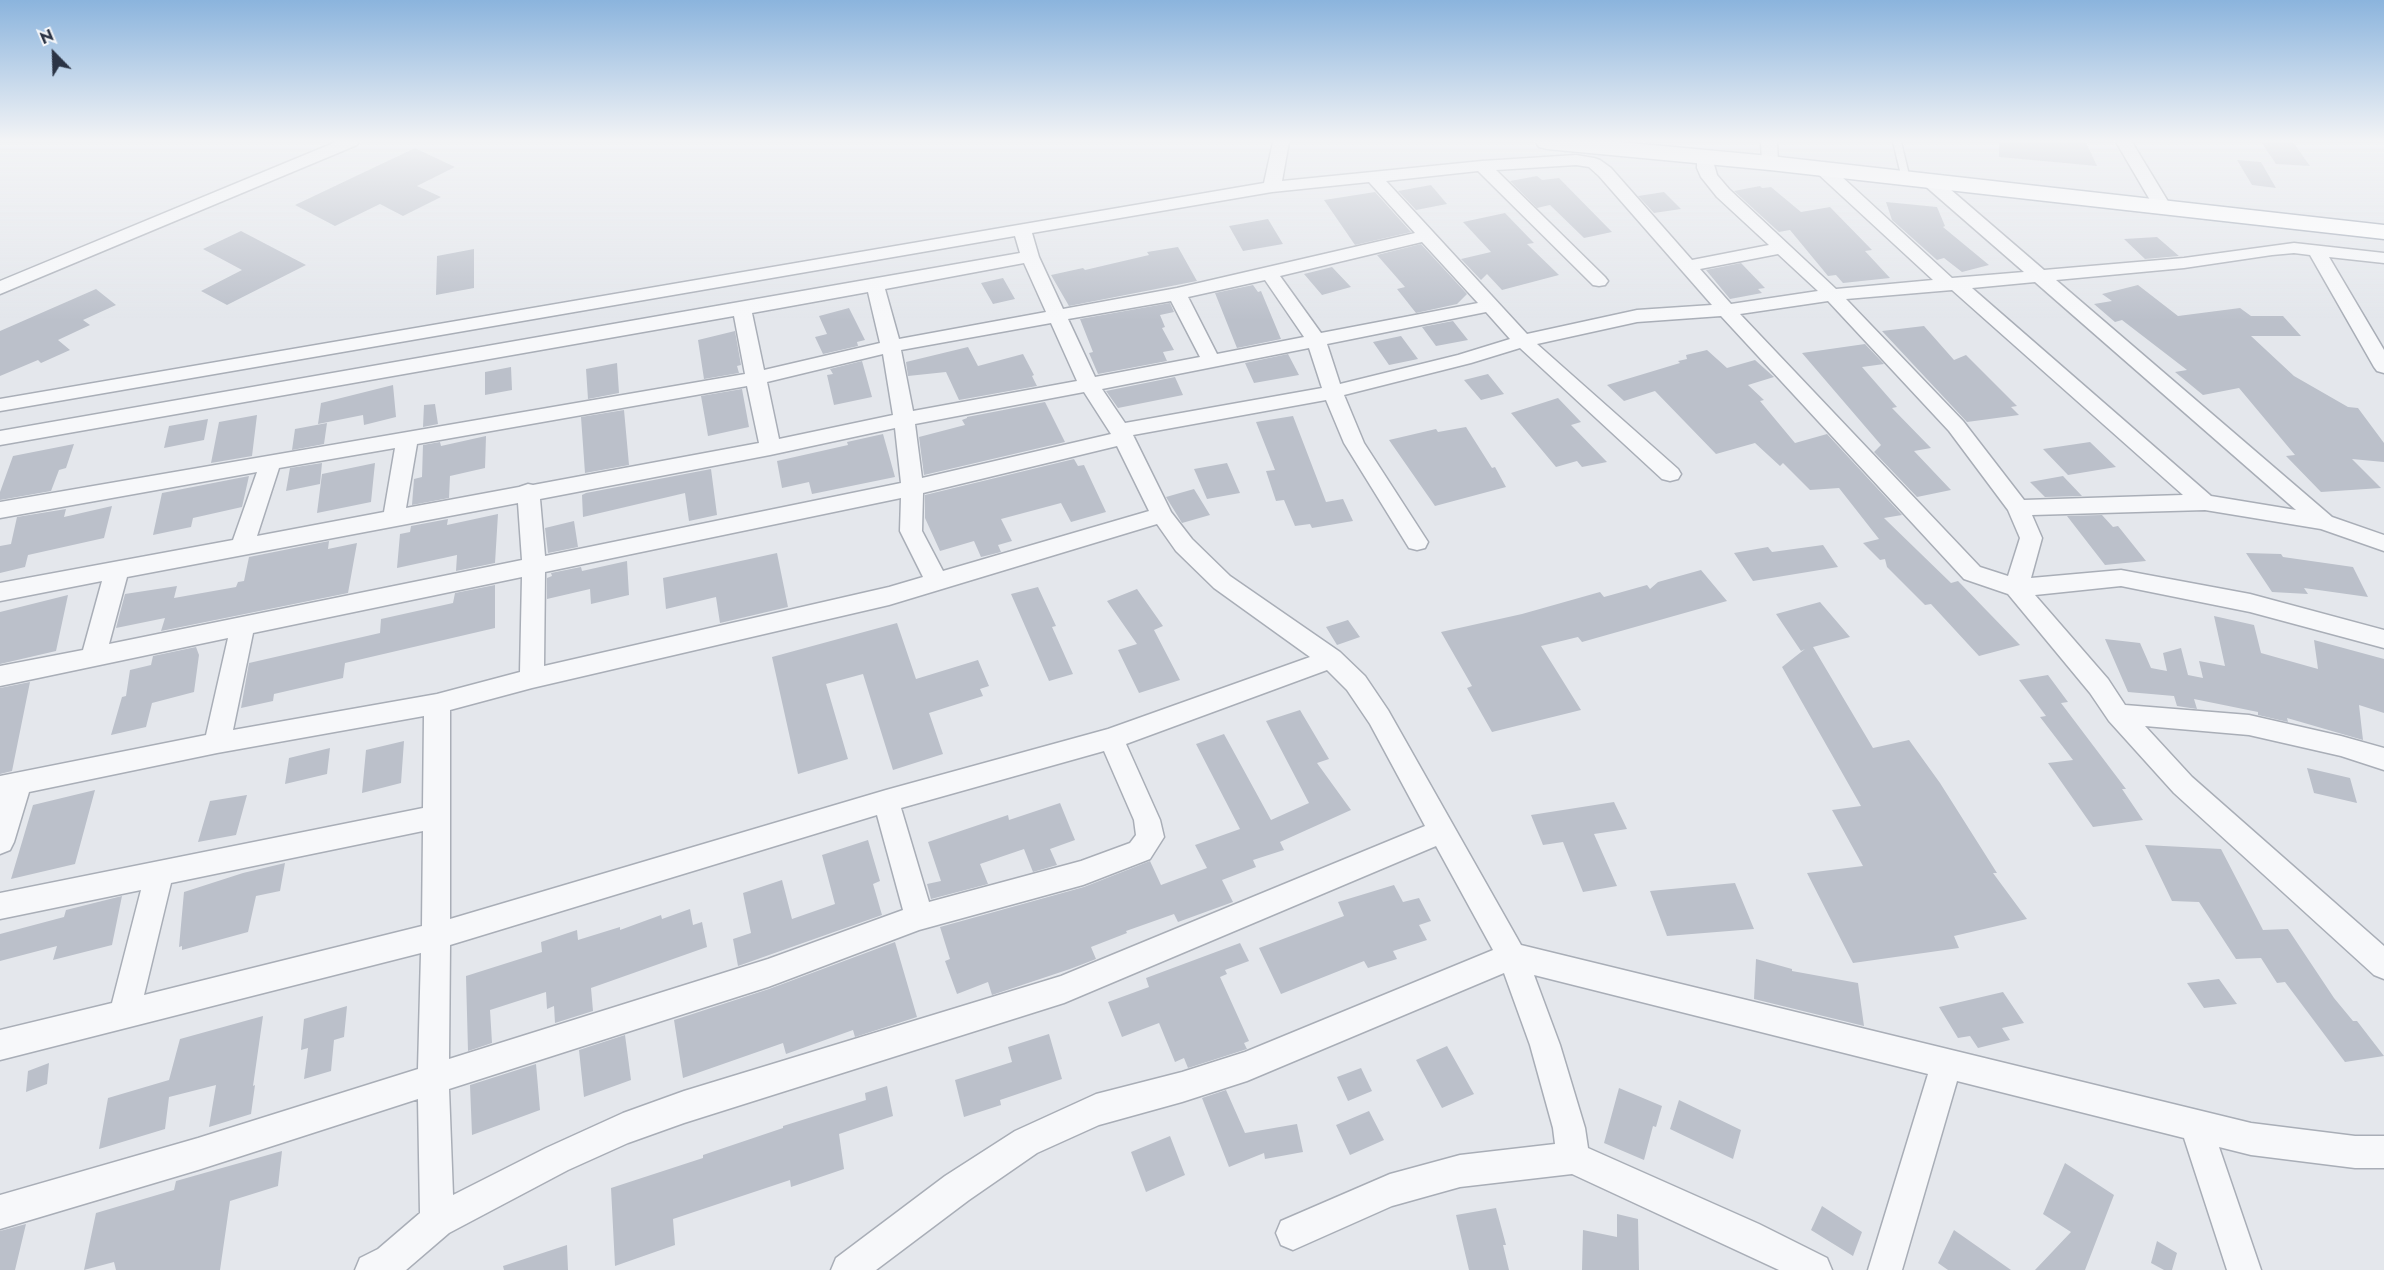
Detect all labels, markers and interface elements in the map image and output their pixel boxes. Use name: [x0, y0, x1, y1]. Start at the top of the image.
north arrow: [24, 24, 84, 84]
text: N: [36, 24, 57, 50]

